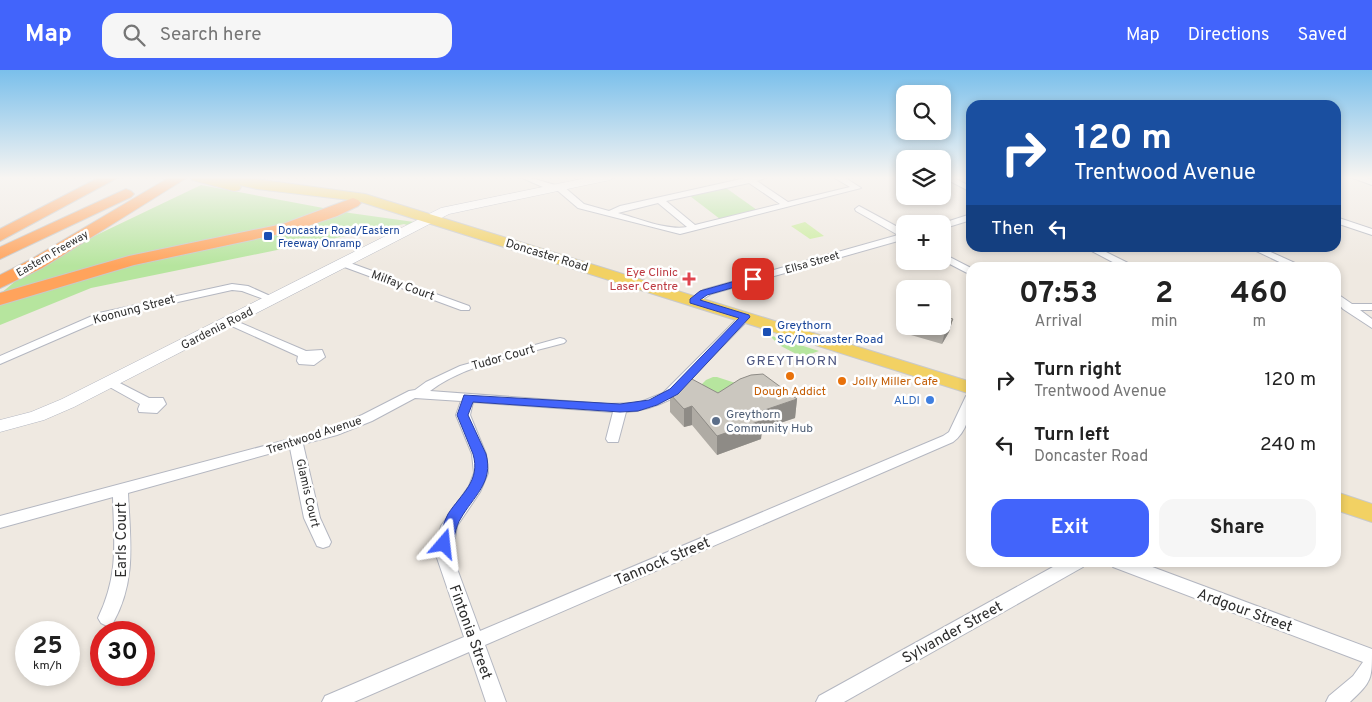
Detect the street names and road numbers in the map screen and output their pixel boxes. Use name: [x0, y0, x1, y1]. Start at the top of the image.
street label: Eastern Freeway: [14, 227, 91, 280]
street label: Doncaster Road: [503, 236, 590, 276]
street label: Ellsa Street: [783, 249, 841, 277]
street label: Milfay Court: [369, 267, 436, 305]
street label: Koonung Street: [91, 291, 177, 329]
street label: Gardenia Road: [179, 304, 256, 354]
street label: Tudor Court: [470, 341, 537, 375]
street label: Trentwood Avenue: [265, 413, 364, 459]
street label: Glamis Court: [291, 457, 323, 529]
street label: Earls Court: [113, 502, 132, 578]
street label: Tannock Street: [612, 534, 713, 591]
street label: Fintonia Street: [444, 583, 495, 682]
street label: Ardgour Street: [1194, 585, 1295, 637]
street label: Sylvander Street: [899, 598, 1006, 669]

